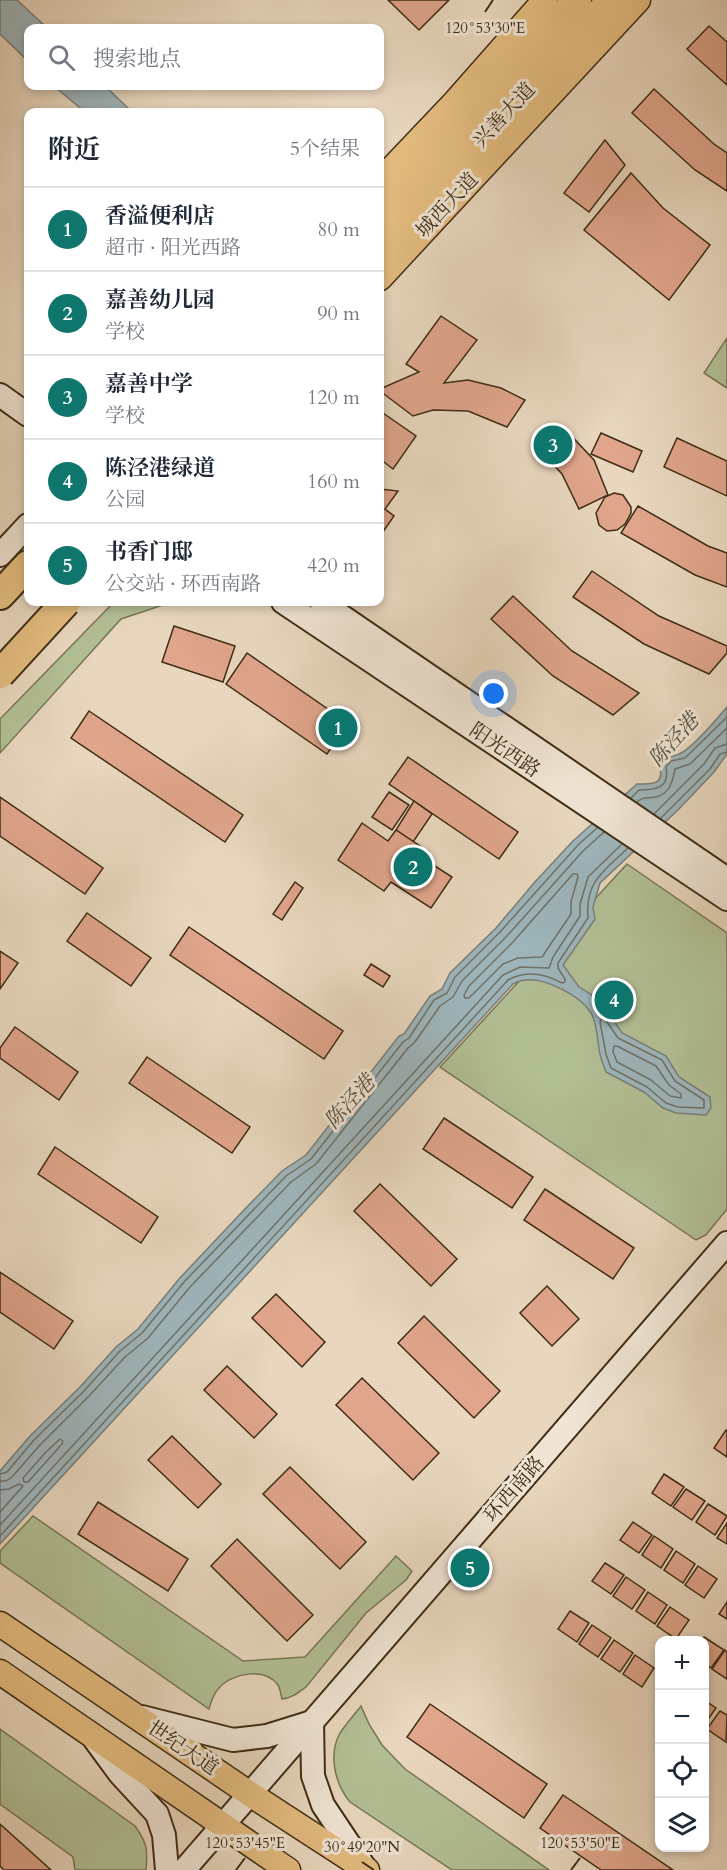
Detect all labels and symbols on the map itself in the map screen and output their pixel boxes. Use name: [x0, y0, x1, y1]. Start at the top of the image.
text: 120°53'30"E: [445, 18, 525, 38]
street label: 兴善大道: [467, 77, 541, 153]
street label: 城西大道: [410, 167, 484, 243]
pin: 3: [534, 422, 572, 468]
your location: [479, 679, 508, 708]
water label: 陈泾港: [642, 705, 708, 773]
pin: 1: [318, 706, 358, 750]
street label: 阳光西路: [464, 716, 546, 784]
pin: 2: [394, 844, 432, 890]
pin: 4: [594, 978, 634, 1022]
water label: 陈泾港: [318, 1067, 384, 1135]
street label: 环西南路: [478, 1450, 550, 1528]
pin: 5: [450, 1546, 490, 1590]
street label: 世纪大道: [142, 1714, 224, 1782]
text: 120°53'45"E: [205, 1833, 285, 1853]
text: 120°53'50"E: [540, 1833, 620, 1853]
text: 30°49'20"N: [324, 1837, 400, 1857]

